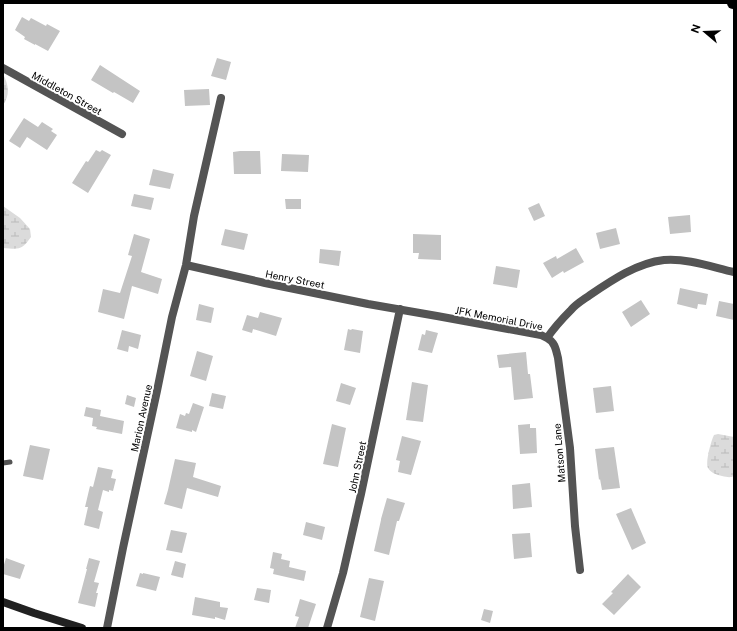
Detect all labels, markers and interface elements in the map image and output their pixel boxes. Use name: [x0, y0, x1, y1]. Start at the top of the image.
north arrow: [685, 12, 725, 52]
text: N: [688, 23, 703, 35]
street label: Middleton Street: [30, 69, 104, 117]
street label: Henry Street: [264, 267, 326, 291]
street label: JFK Memorial Drive: [454, 304, 544, 332]
street label: Marion Avenue: [128, 383, 154, 453]
street label: Matson Lane: [550, 423, 568, 483]
street label: John Street: [346, 440, 368, 494]

